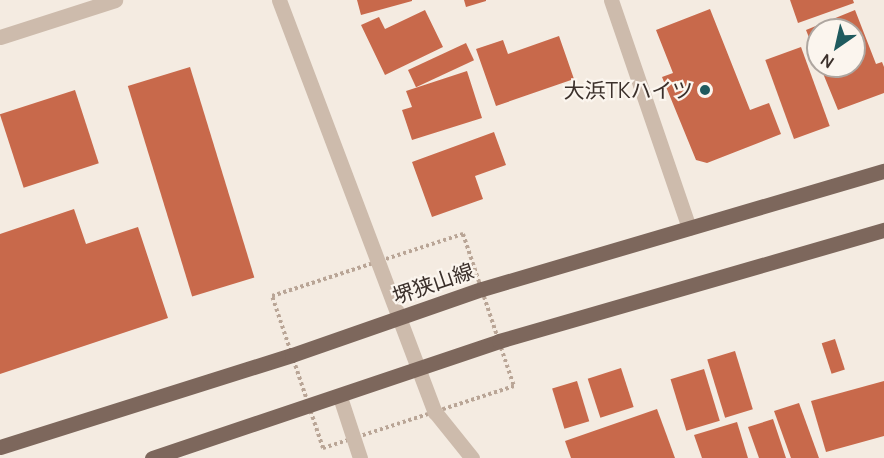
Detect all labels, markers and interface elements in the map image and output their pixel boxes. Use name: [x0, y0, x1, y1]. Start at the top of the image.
north arrow: [806, 18, 866, 78]
text: N: [816, 49, 838, 74]
place label: 大浜TKハイツ: [563, 77, 693, 103]
marker: 大浜TKハイツ: [698, 83, 712, 97]
street label: 堺狭山線: [389, 257, 477, 309]

